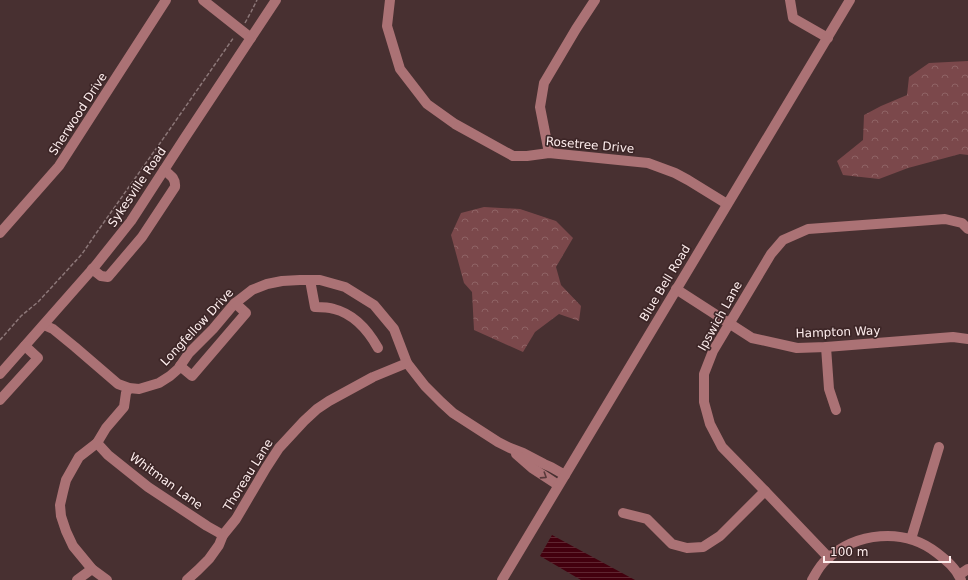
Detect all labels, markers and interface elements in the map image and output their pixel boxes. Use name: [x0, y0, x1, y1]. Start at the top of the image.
street label: Sherwood Drive: [46, 70, 110, 158]
street label: Rosetree Drive: [545, 134, 635, 156]
street label: Sykesville Road: [105, 144, 169, 230]
street label: Blue Bell Road: [637, 242, 693, 324]
street label: Ipswich Lane: [695, 279, 745, 353]
street label: Longfellow Drive: [158, 286, 236, 368]
street label: Hampton Way: [795, 324, 881, 340]
street label: Thoreau Lane: [220, 436, 276, 514]
street label: Whitman Lane: [127, 450, 205, 512]
one-way arrow: [540, 471, 547, 478]
scale bar: [824, 538, 950, 564]
text: 100 m: [830, 545, 868, 559]

